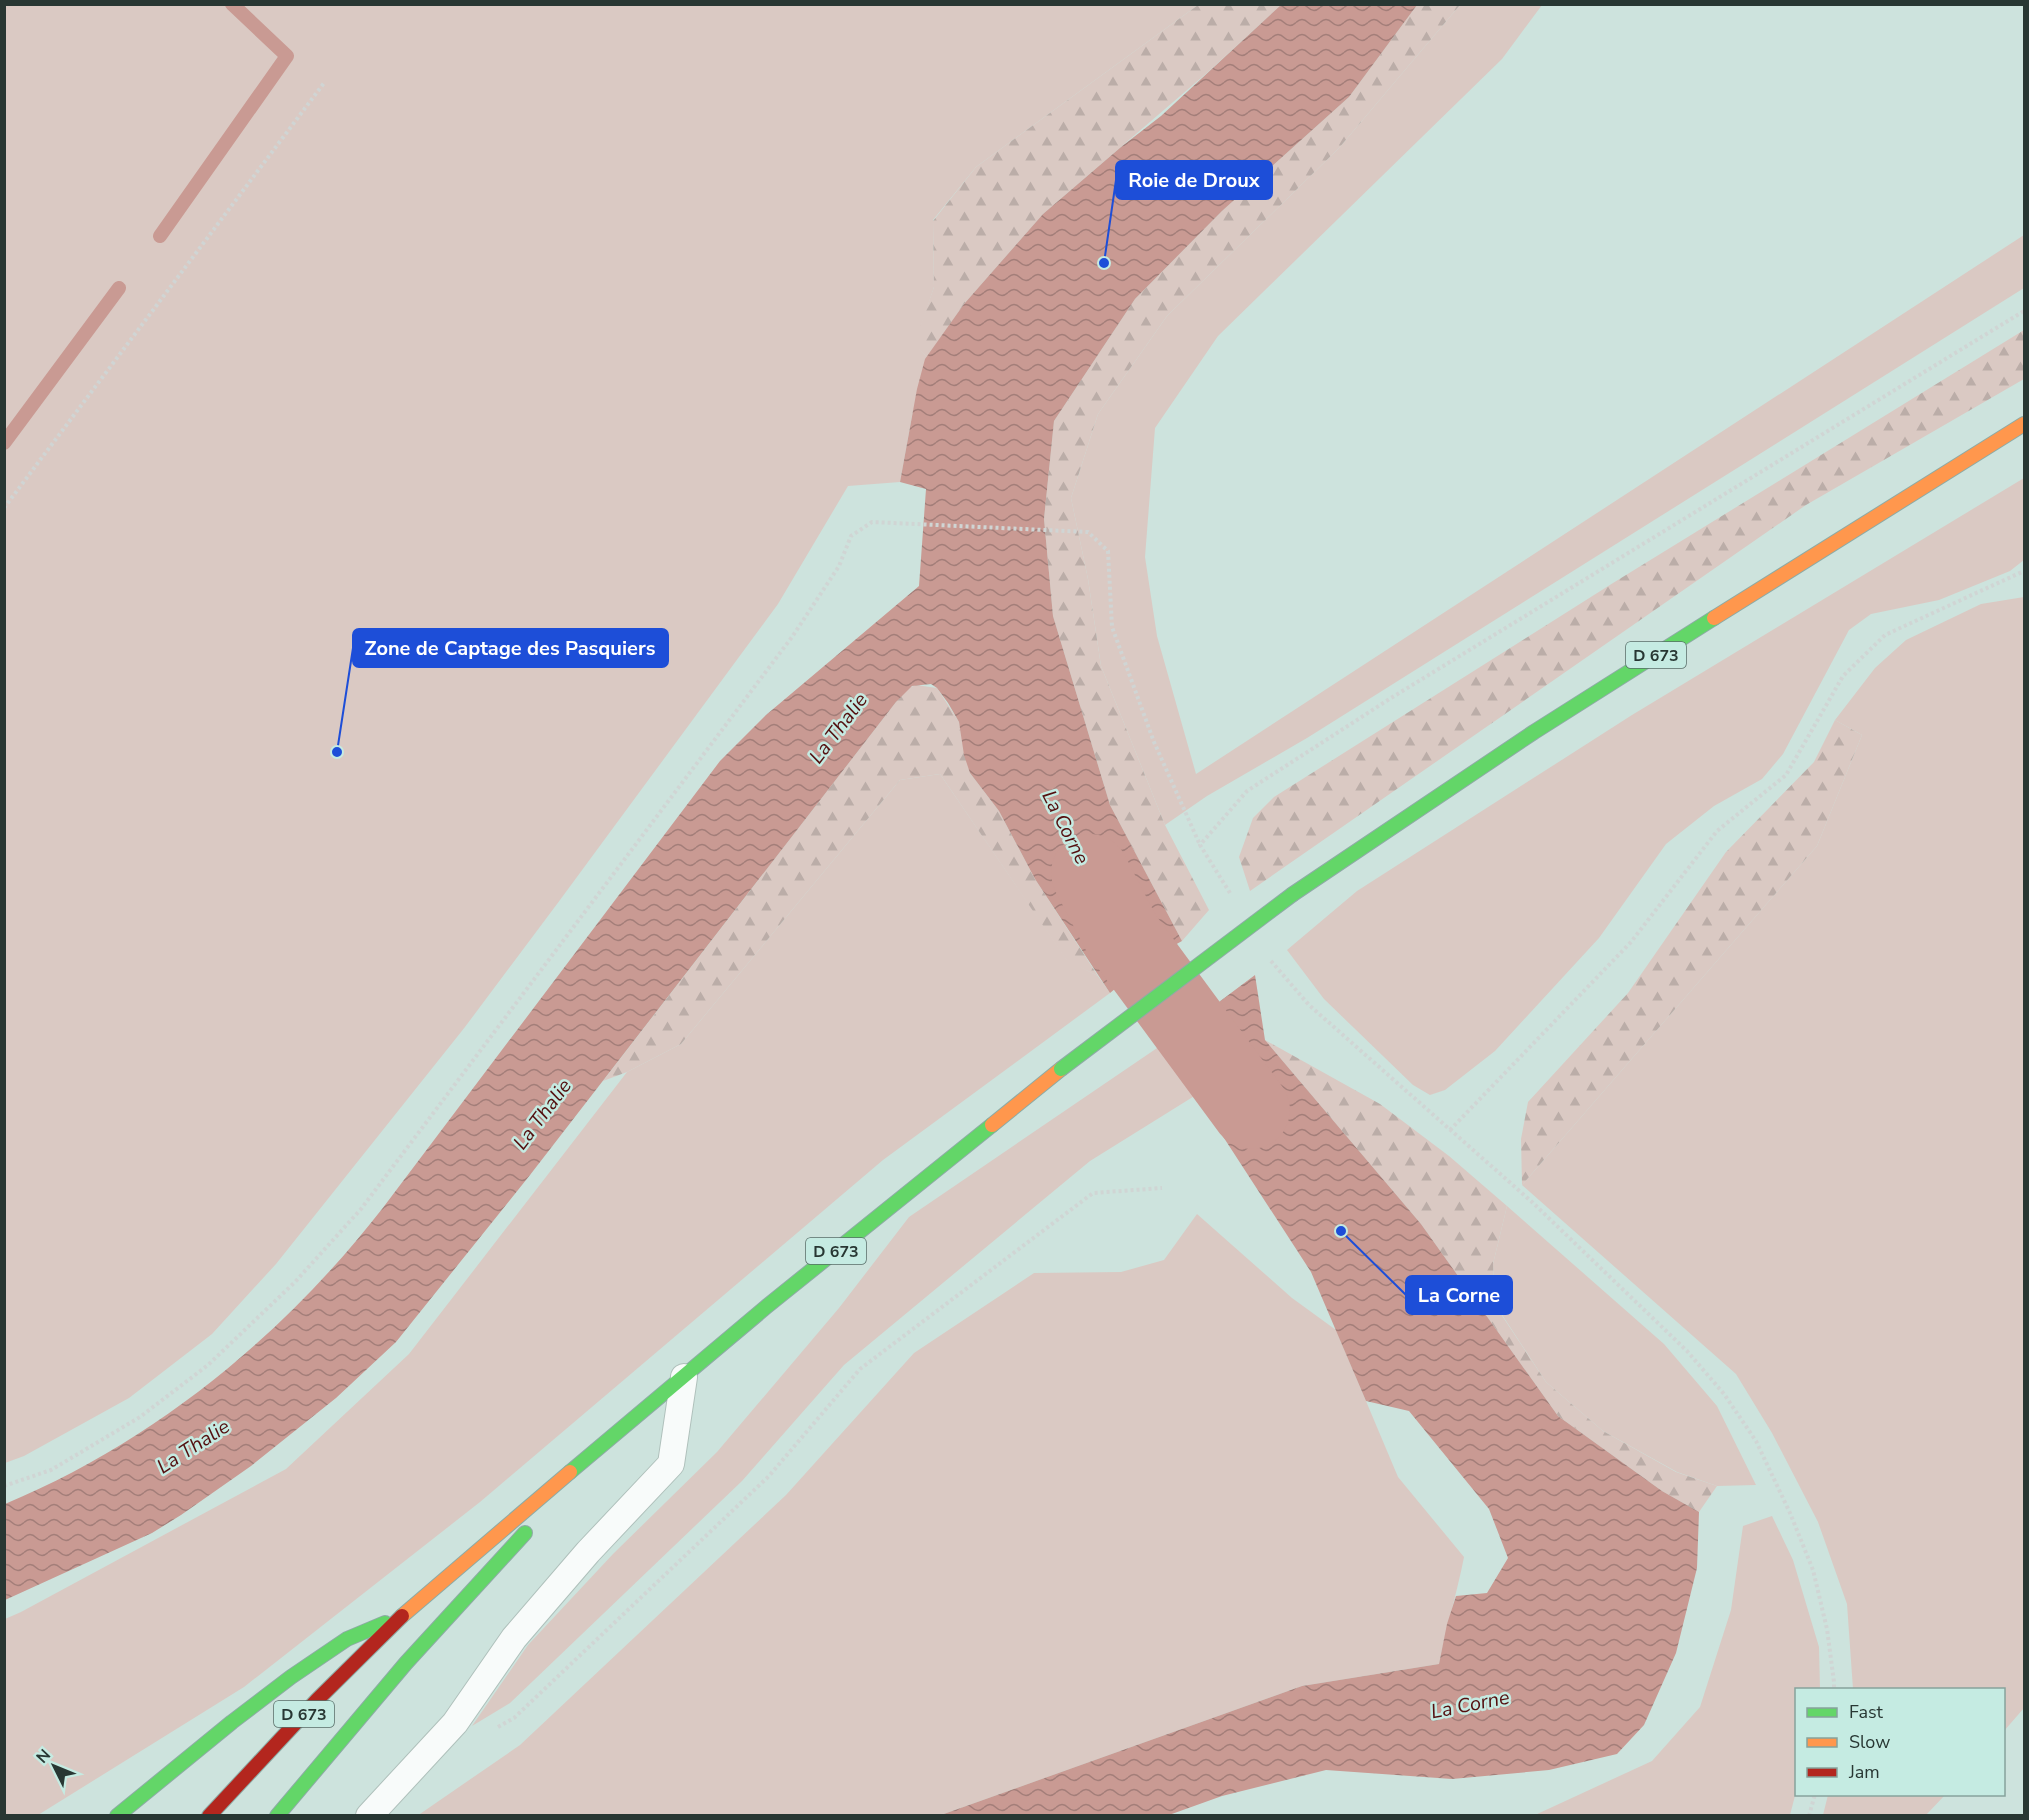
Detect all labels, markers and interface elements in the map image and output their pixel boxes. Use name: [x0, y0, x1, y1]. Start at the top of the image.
callout: Roie de Droux: [1116, 161, 1272, 199]
text: Roie de Droux: [1128, 167, 1261, 194]
callout: Zone de Captage des Pasquiers: [353, 629, 668, 667]
text: Zone de Captage des Pasquiers: [365, 635, 656, 662]
road number: D 673: [1626, 642, 1686, 668]
water label: La Thalie: [803, 687, 874, 769]
water label: La Corne: [1035, 786, 1096, 869]
water label: La Thalie: [507, 1073, 578, 1155]
road number: D 673: [806, 1238, 866, 1264]
callout: La Corne: [1406, 1276, 1512, 1314]
text: La Corne: [1418, 1282, 1500, 1309]
water label: La Thalie: [152, 1413, 235, 1480]
water label: La Corne: [1428, 1684, 1512, 1725]
legend: [1795, 1688, 2005, 1796]
text: Fast: [1849, 1700, 1884, 1724]
road number: D 673: [274, 1701, 334, 1727]
text: Slow: [1849, 1730, 1890, 1754]
north arrow: [24, 1736, 84, 1796]
text: N: [32, 1745, 56, 1768]
text: Jam: [1848, 1760, 1880, 1784]

